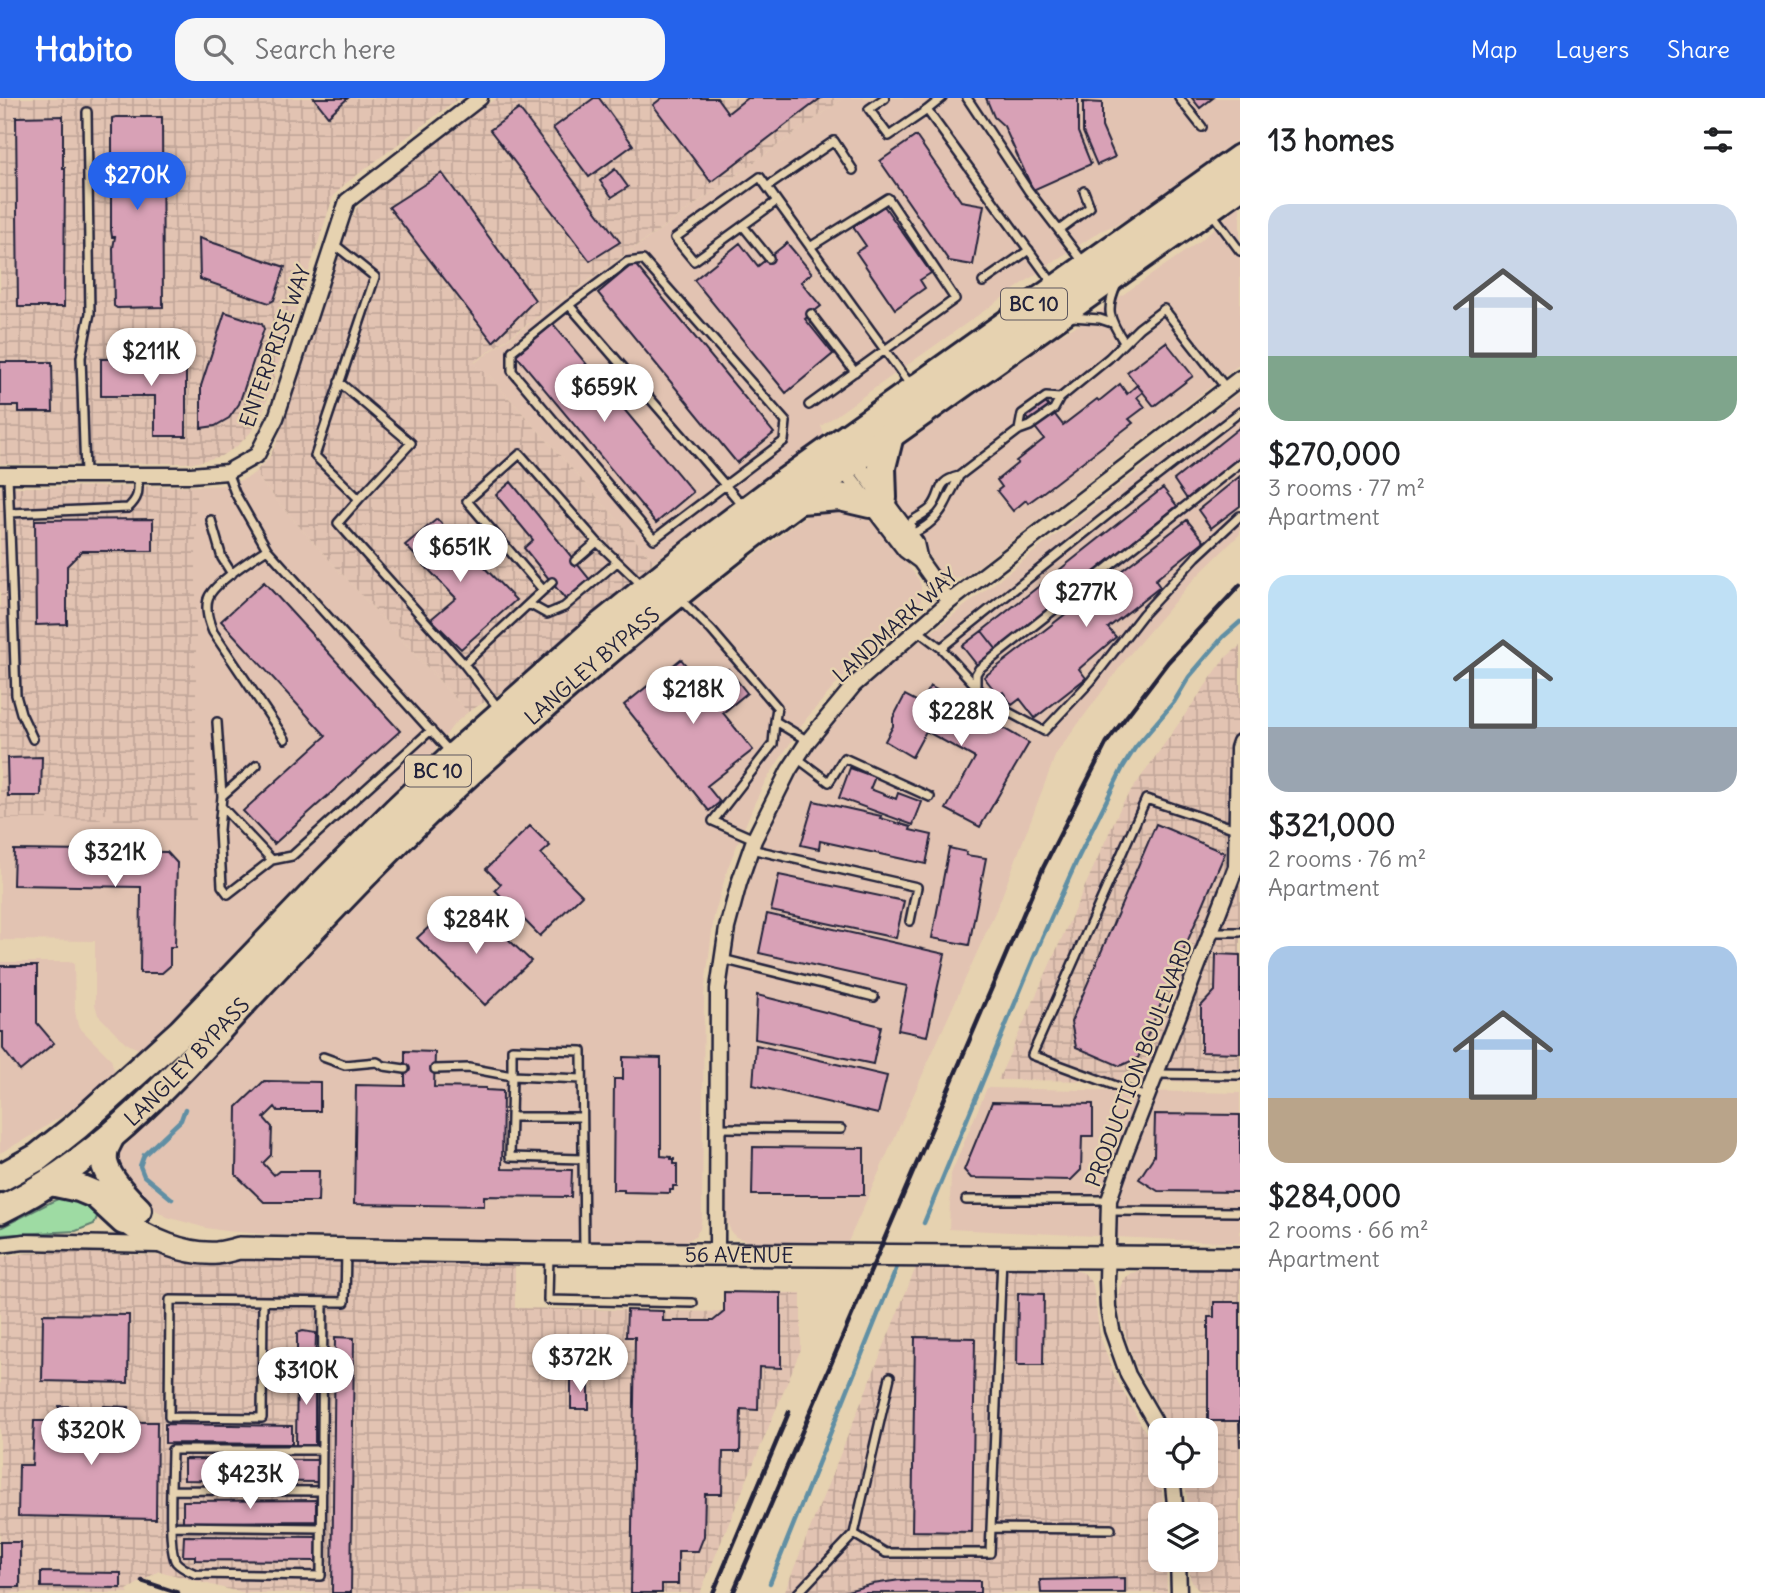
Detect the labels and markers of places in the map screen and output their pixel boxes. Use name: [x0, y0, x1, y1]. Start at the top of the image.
pin: $270K: [88, 152, 186, 212]
pin: $211K: [102, 328, 200, 388]
pin: $659K: [555, 364, 653, 424]
pin: $651K: [411, 524, 509, 584]
pin: $277K: [1037, 570, 1135, 629]
pin: $218K: [644, 666, 742, 726]
pin: $228K: [912, 688, 1010, 748]
pin: $321K: [66, 830, 164, 889]
pin: $284K: [427, 896, 525, 956]
pin: $372K: [531, 1334, 629, 1394]
pin: $310K: [257, 1348, 355, 1407]
pin: $320K: [42, 1408, 140, 1467]
pin: $423K: [201, 1452, 299, 1511]

